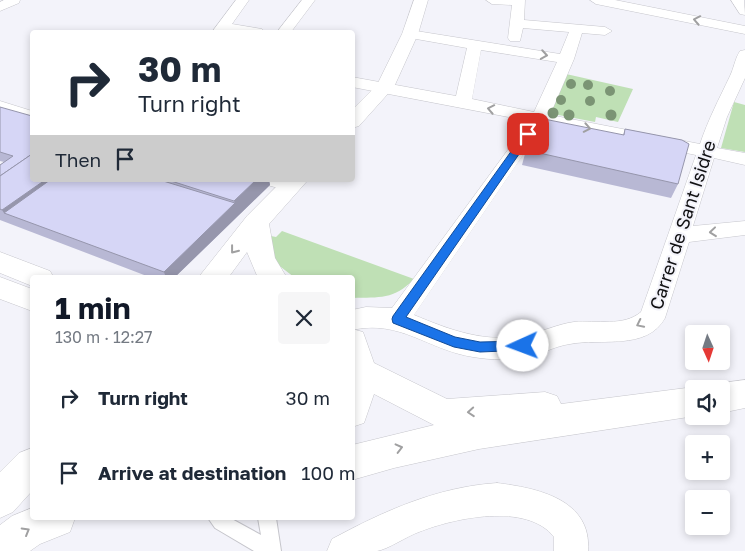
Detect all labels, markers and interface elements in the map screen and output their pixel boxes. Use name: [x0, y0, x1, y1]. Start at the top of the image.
one-way arrow: [693, 16, 702, 26]
text: 30 m: [138, 48, 221, 90]
icon: right: [55, 50, 120, 115]
one-way arrow: [540, 50, 548, 60]
text: Turn right: [138, 90, 241, 117]
one-way arrow: [487, 105, 495, 115]
pin: [507, 113, 549, 155]
icon: arrive: [514, 120, 542, 148]
one-way arrow: [582, 122, 591, 133]
street label: Carrer de Sant Isidre: [644, 137, 720, 312]
icon: arrive: [111, 145, 139, 173]
text: Then: [55, 148, 101, 171]
one-way arrow: [709, 226, 717, 237]
one-way arrow: [231, 244, 240, 253]
text: 1 min: [55, 290, 131, 326]
button: close: [278, 292, 330, 344]
one-way arrow: [637, 318, 646, 328]
position arrow: [496, 319, 548, 371]
north arrow: [685, 325, 730, 370]
map controls: [685, 325, 730, 535]
text: 130 m · 12:27: [55, 327, 153, 347]
button: sound: [685, 380, 730, 425]
icon: right: [55, 384, 83, 412]
text: Turn right: [98, 386, 188, 409]
text: 30 m: [286, 386, 330, 409]
one-way arrow: [466, 406, 474, 417]
button: +: [685, 435, 730, 480]
one-way arrow: [395, 444, 403, 454]
icon: arrive: [55, 459, 83, 487]
text: Arrive at destination: [98, 461, 286, 484]
text: 100 m: [301, 461, 356, 484]
button: −: [685, 490, 730, 535]
one-way arrow: [21, 527, 30, 537]

